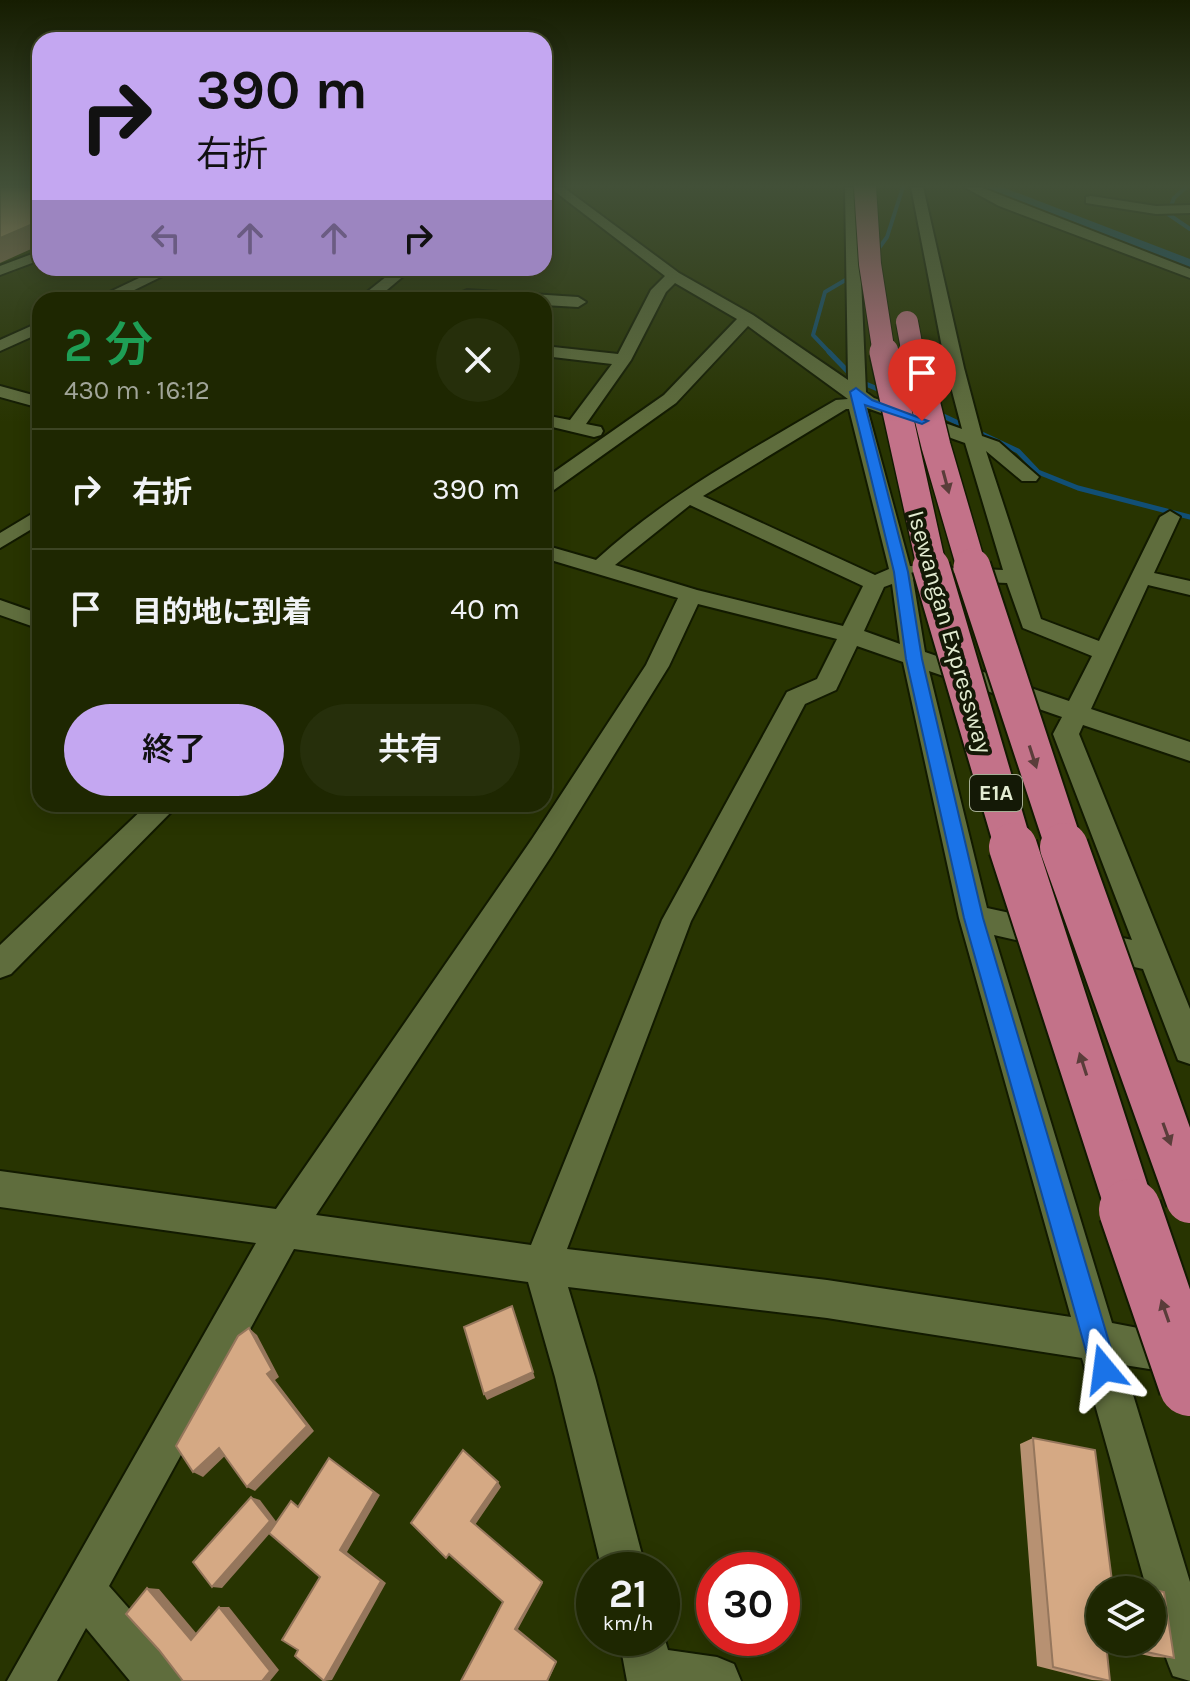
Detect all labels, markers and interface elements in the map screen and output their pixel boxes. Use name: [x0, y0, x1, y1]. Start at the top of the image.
text: 390 m: [196, 57, 368, 122]
icon: right: [64, 64, 168, 168]
text: 右折: [196, 133, 268, 175]
icon: left: [144, 216, 188, 260]
icon: ahead: [228, 216, 272, 260]
icon: ahead: [312, 216, 356, 260]
icon: right: [396, 216, 440, 260]
text: 2 分: [64, 317, 153, 373]
button: close: [436, 318, 520, 402]
pin: [888, 339, 956, 421]
icon: arrive: [900, 351, 944, 395]
text: 430 m · 16:12: [64, 375, 210, 406]
icon: right: [64, 467, 108, 511]
text: 390 m: [432, 471, 520, 507]
one-way arrow: [940, 471, 953, 495]
text: 右折: [132, 474, 192, 510]
street label: Isewangan Expressway: [902, 507, 998, 757]
icon: arrive: [64, 587, 108, 631]
text: 40 m: [450, 591, 520, 627]
text: 目的地に到着: [132, 594, 312, 630]
button: 終了: [64, 704, 284, 796]
button: 共有: [300, 704, 520, 796]
one-way arrow: [1027, 745, 1039, 769]
road number: E1A: [970, 775, 1022, 811]
one-way arrow: [1076, 1052, 1088, 1076]
one-way arrow: [1161, 1122, 1173, 1146]
one-way arrow: [1158, 1299, 1170, 1323]
position arrow: [1062, 1327, 1146, 1411]
speed limit sign: 30: [696, 1552, 800, 1656]
text: 21: [609, 1570, 647, 1617]
map controls: [1086, 1576, 1166, 1656]
button: layers: [1086, 1576, 1166, 1656]
text: km/h: [603, 1612, 653, 1635]

